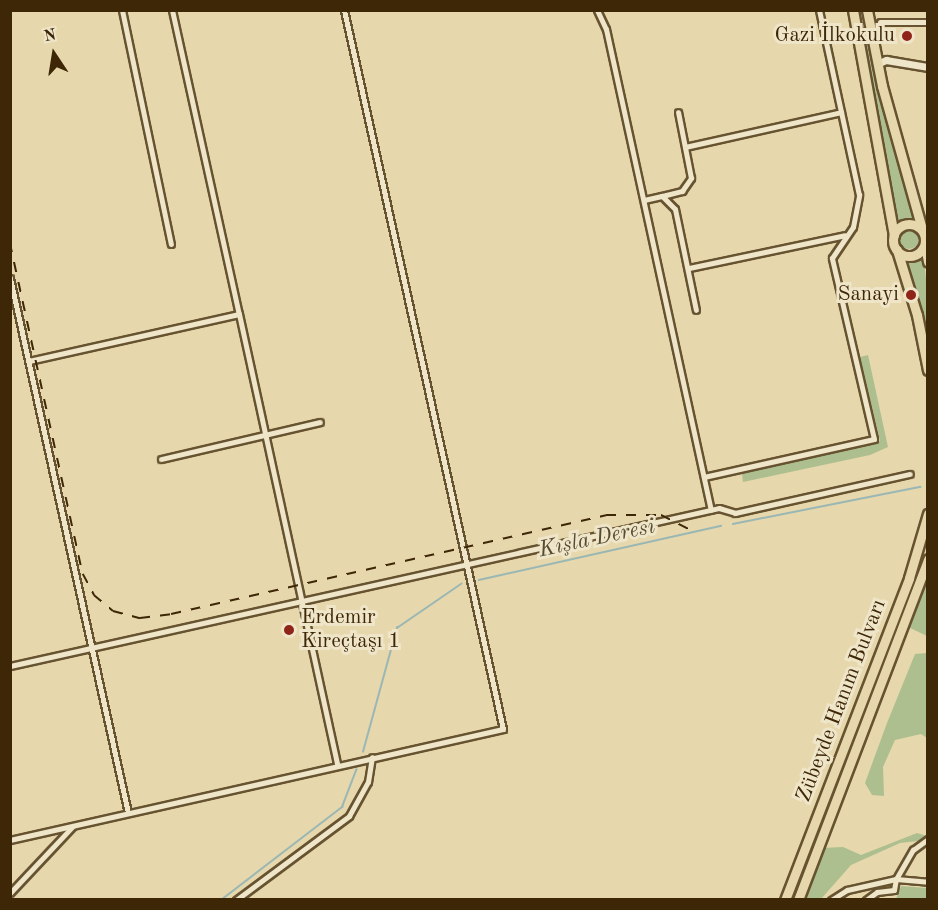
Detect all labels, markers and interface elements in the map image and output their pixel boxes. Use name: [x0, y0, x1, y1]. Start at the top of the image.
place label: Gazi İlkokulu: [774, 23, 895, 49]
north arrow: [24, 24, 84, 84]
text: N: [43, 27, 58, 45]
marker: Gazi İlkokulu: [900, 29, 914, 43]
place label: Sanayi: [837, 282, 899, 308]
marker: Sanayi: [904, 288, 918, 302]
water label: Kışla Deresi: [536, 514, 658, 564]
street label: Zübeyde Hanım Bulvarı: [792, 596, 892, 806]
place label: Erdemir Kireçtaşı 1: [301, 605, 401, 655]
marker: Erdemir Kireçtaşı 1: [282, 623, 296, 637]

